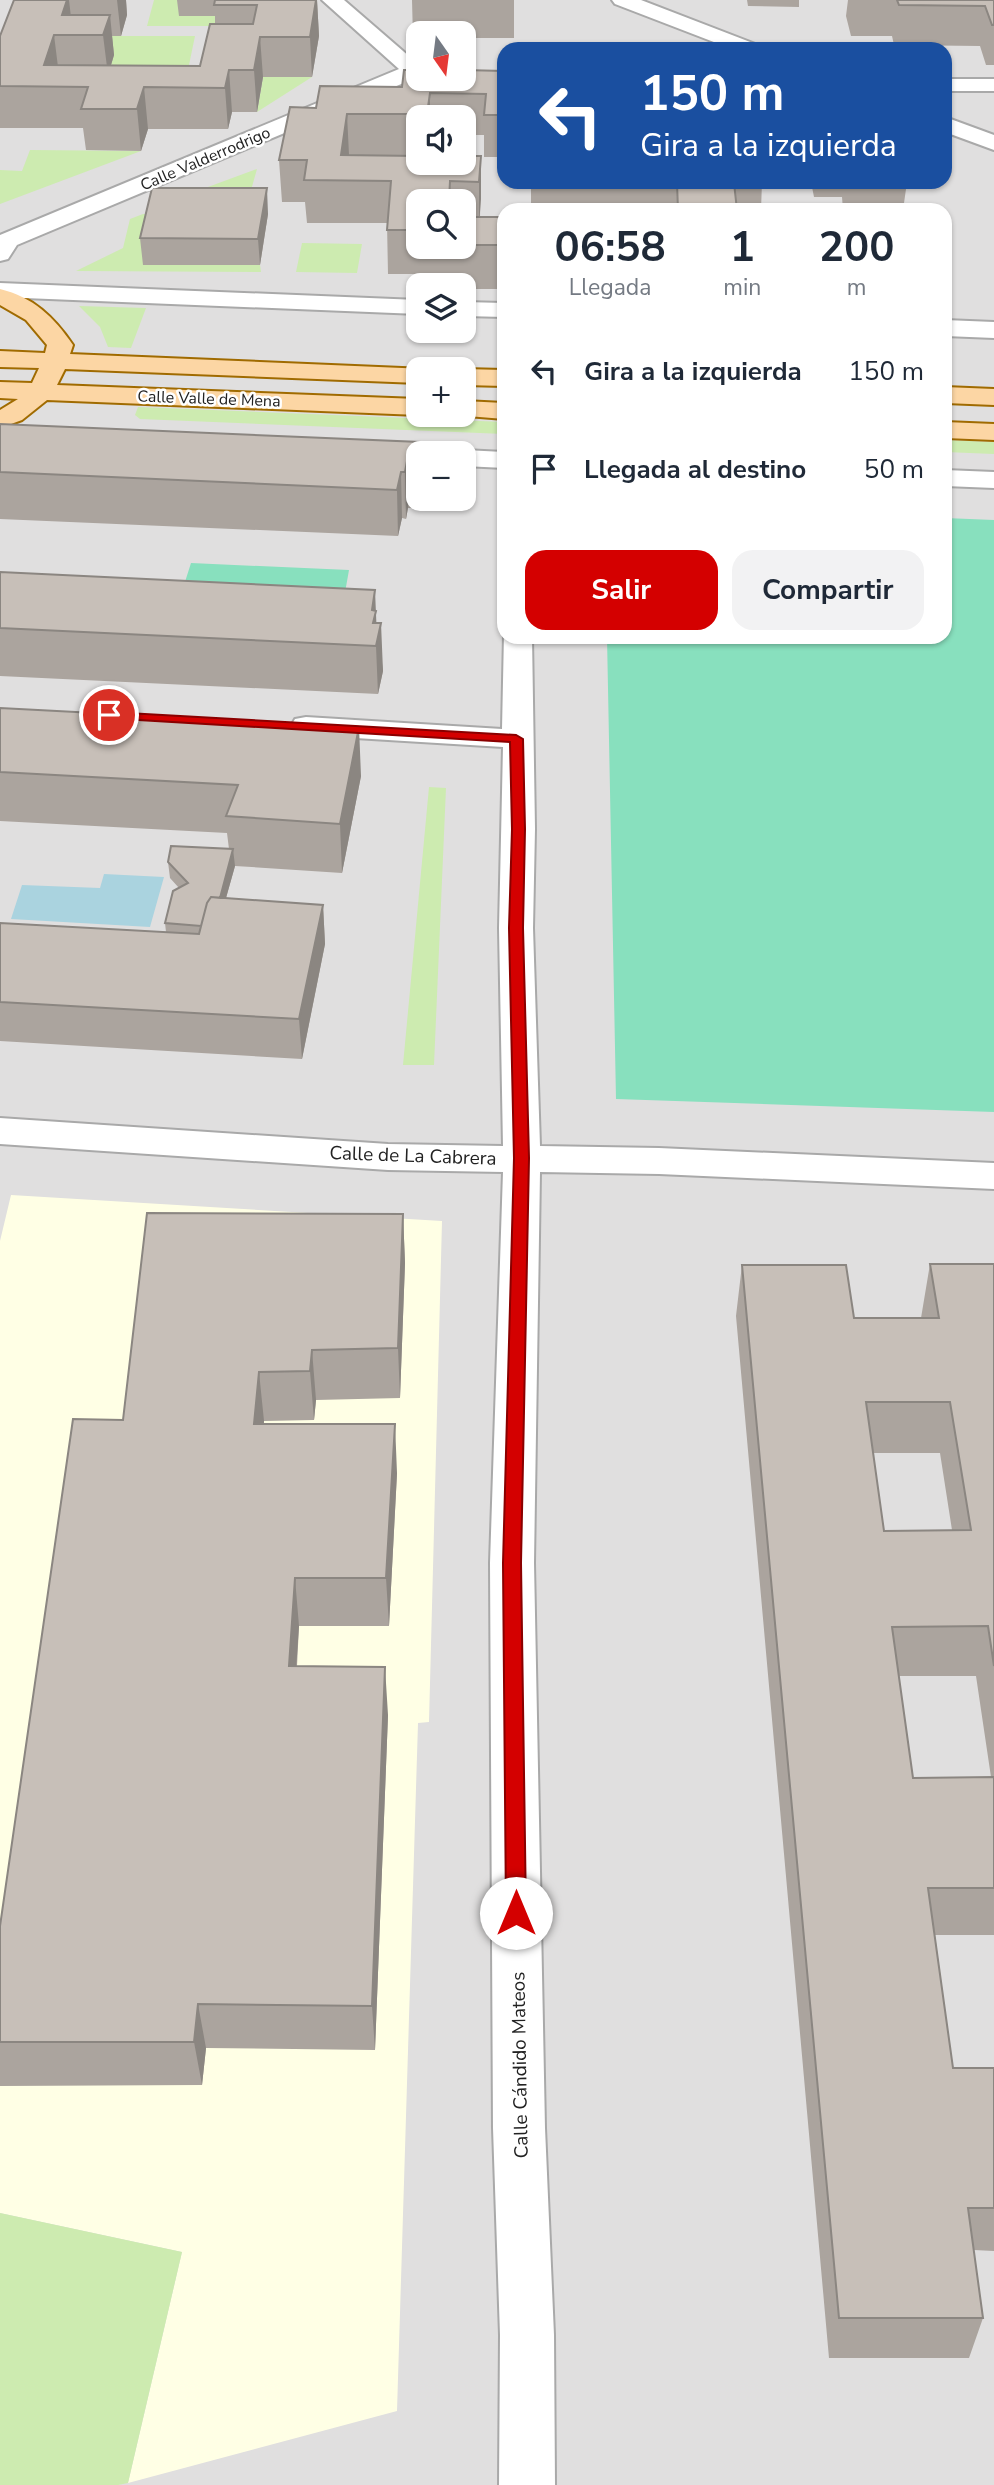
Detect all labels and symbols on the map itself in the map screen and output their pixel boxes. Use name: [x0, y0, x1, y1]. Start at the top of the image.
north arrow: [406, 21, 476, 91]
street label: Calle Valderrodrigo: [137, 122, 274, 196]
street label: Calle Valle de Mena: [137, 386, 281, 412]
pin: [79, 685, 139, 745]
street label: Calle de La Cabrera: [329, 1140, 497, 1172]
position arrow: [479, 1876, 553, 1950]
street label: Calle Cándido Mateos: [505, 1971, 535, 2159]

